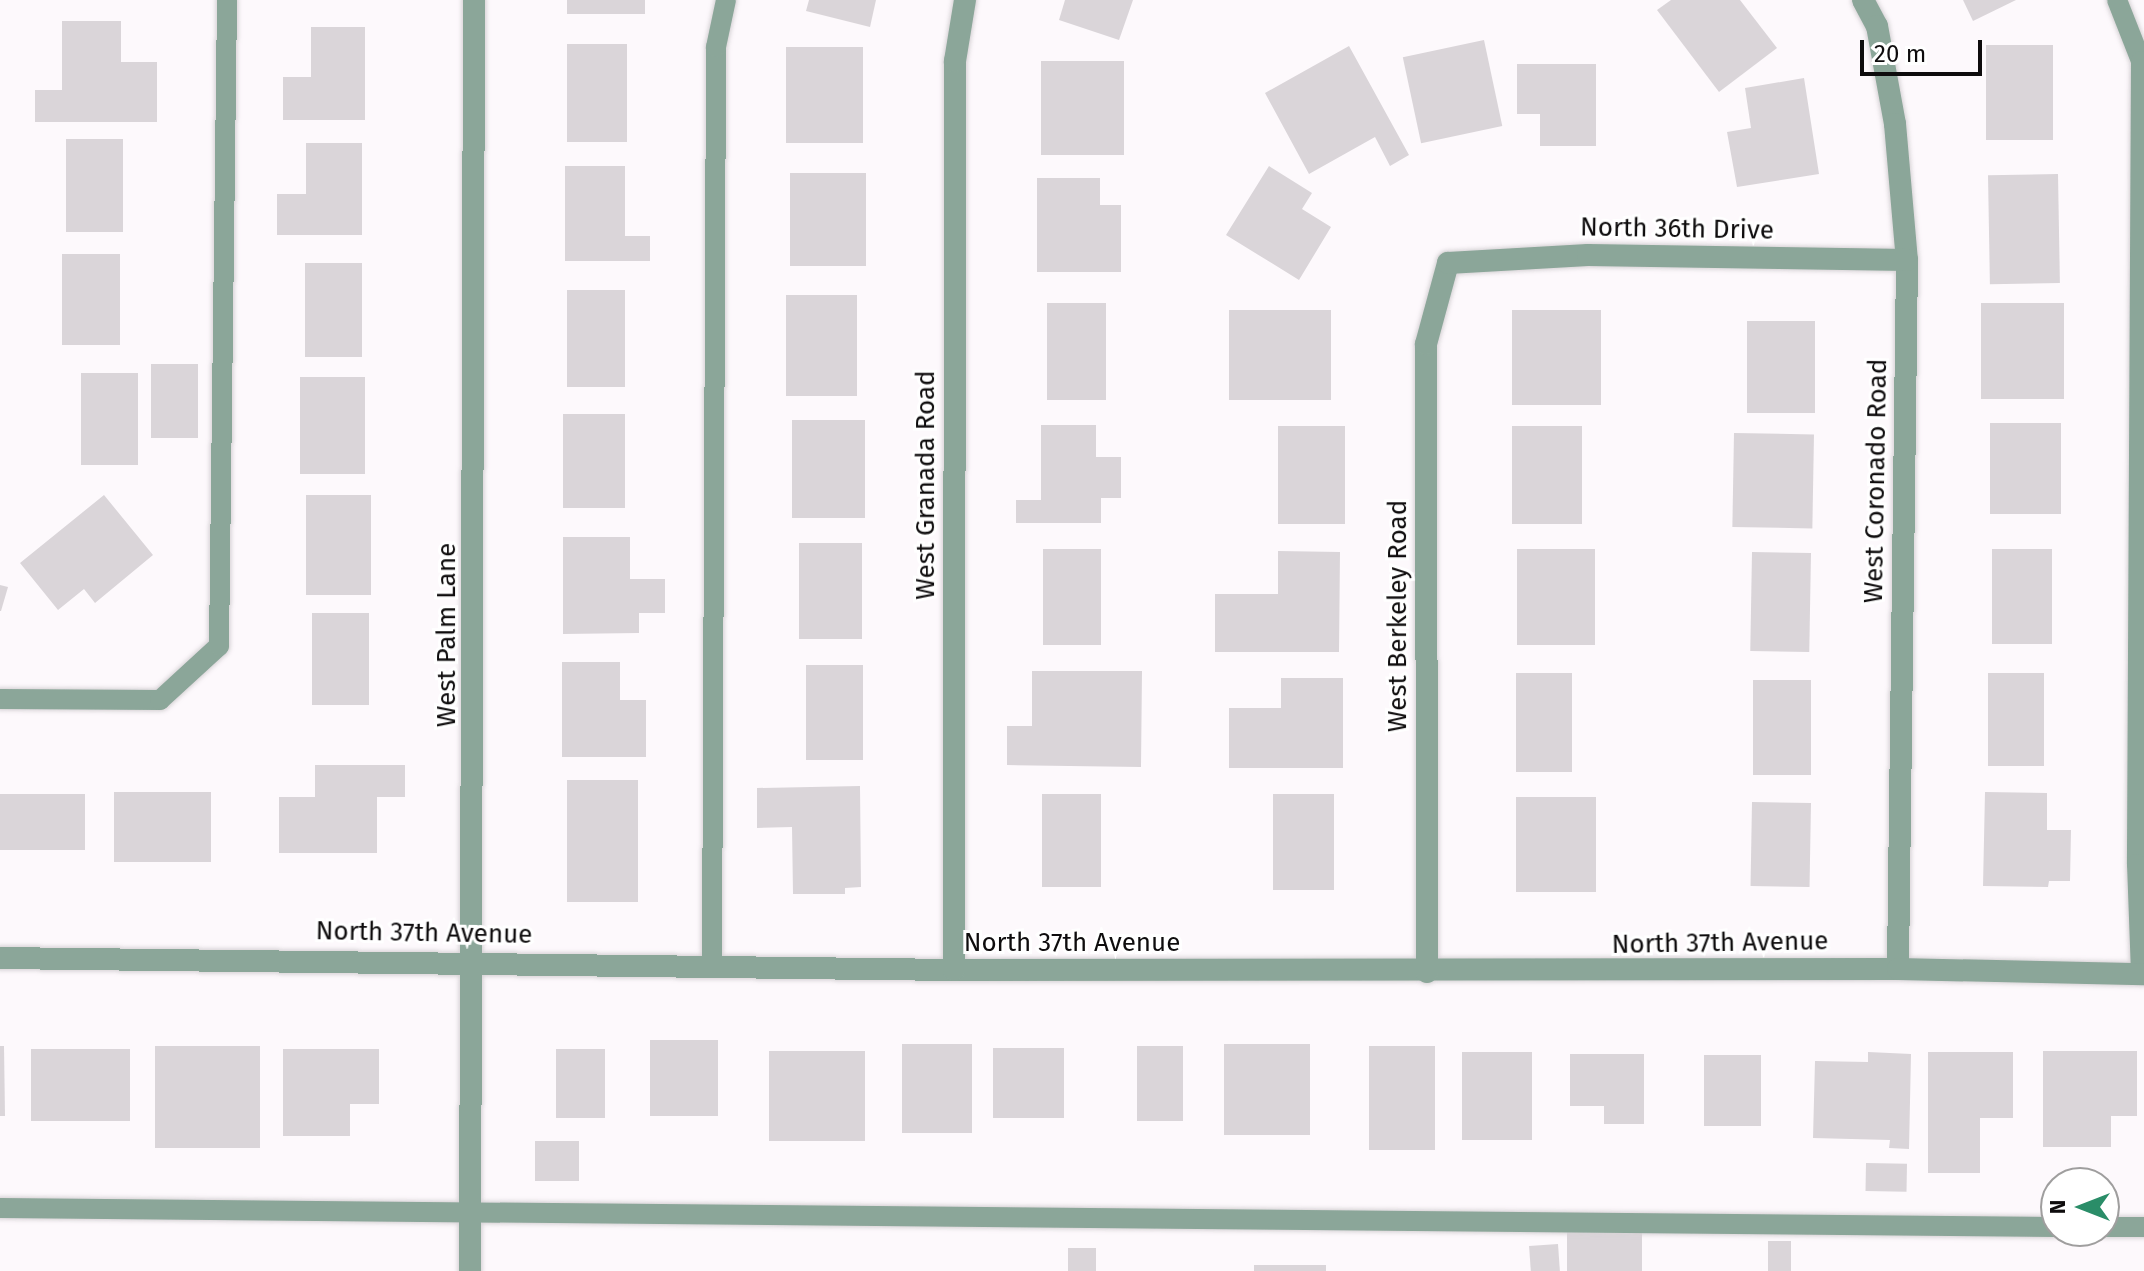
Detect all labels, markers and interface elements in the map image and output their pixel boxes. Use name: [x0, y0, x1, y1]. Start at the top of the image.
scale bar: [1864, 24, 1986, 74]
text: 20 m: [1874, 40, 1926, 68]
street label: North 36th Drive: [1580, 212, 1774, 246]
street label: West Coronado Road: [1858, 359, 1894, 603]
street label: West Granada Road: [910, 370, 942, 600]
street label: West Berkeley Road: [1382, 500, 1414, 732]
street label: West Palm Lane: [431, 543, 463, 727]
street label: North 37th Avenue: [315, 916, 533, 950]
street label: North 37th Avenue: [1611, 926, 1829, 960]
street label: North 37th Avenue: [964, 927, 1180, 959]
north arrow: [2040, 1167, 2120, 1247]
text: N: [2044, 1200, 2071, 1214]

